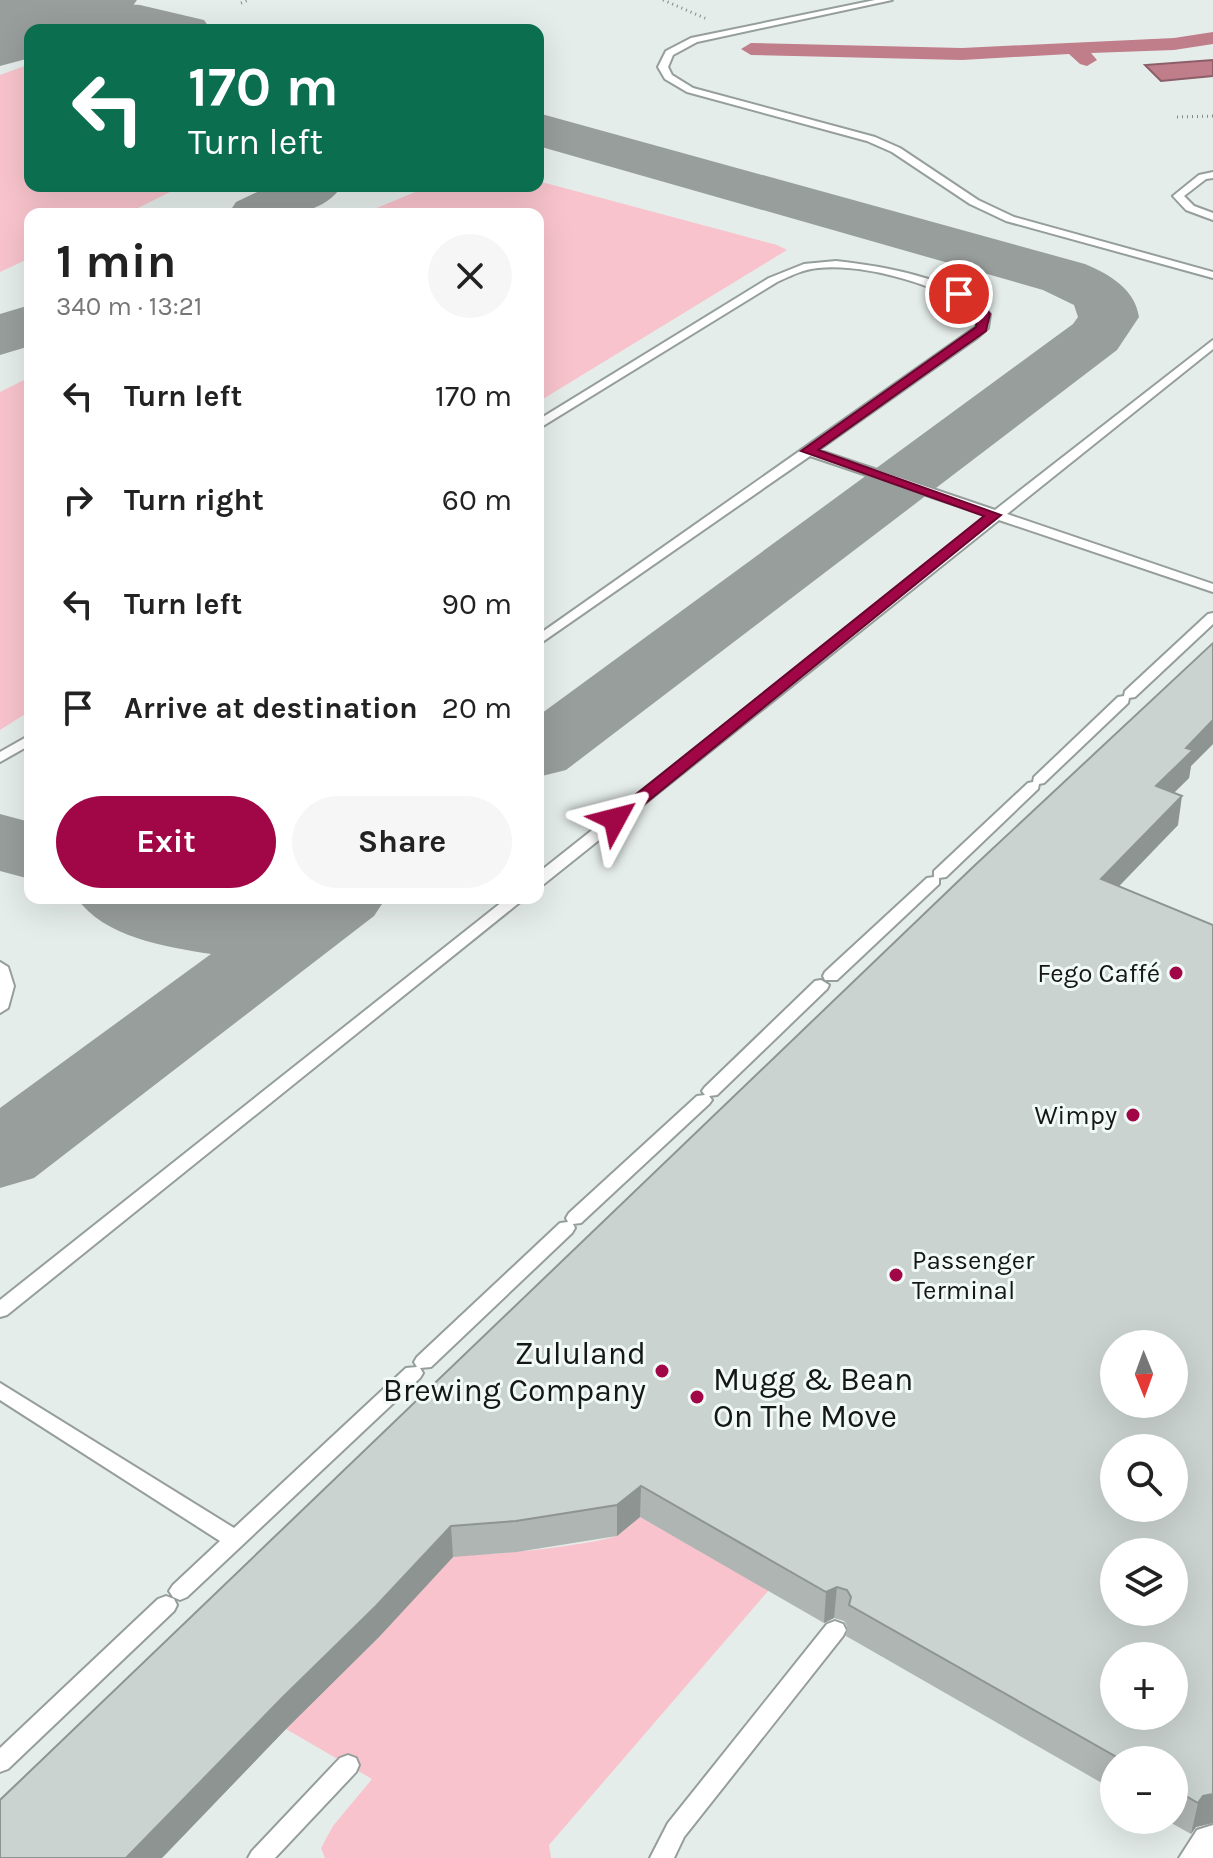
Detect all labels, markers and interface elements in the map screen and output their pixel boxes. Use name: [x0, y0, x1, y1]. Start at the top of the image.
text: 170 m: [188, 54, 339, 119]
icon: left: [56, 56, 160, 160]
text: Turn left: [188, 121, 323, 163]
text: 1 min: [56, 233, 176, 289]
button: close: [428, 234, 512, 318]
pin: [925, 260, 993, 328]
icon: arrive: [937, 272, 981, 316]
text: 340 m · 13:21: [56, 291, 202, 322]
icon: left: [56, 374, 100, 418]
text: Turn left: [124, 378, 242, 414]
text: 170 m: [435, 378, 512, 414]
icon: right: [56, 478, 100, 522]
text: Turn right: [124, 482, 264, 518]
text: 60 m: [442, 482, 512, 518]
icon: left: [56, 582, 100, 626]
text: Turn left: [124, 586, 242, 622]
text: 90 m: [442, 586, 512, 622]
icon: arrive: [56, 686, 100, 730]
text: Arrive at destination: [124, 690, 418, 726]
text: 20 m: [442, 690, 512, 726]
position arrow: [573, 777, 657, 861]
button: Exit: [56, 796, 276, 888]
button: Share: [292, 796, 512, 888]
place label: Fego Caffé: [1037, 958, 1160, 989]
marker: Fego Caffé: [1167, 964, 1185, 982]
place label: Wimpy: [1034, 1100, 1117, 1131]
marker: Wimpy: [1124, 1106, 1142, 1124]
place label: Passenger Terminal: [912, 1245, 1035, 1306]
marker: Passenger Terminal: [887, 1266, 905, 1284]
north arrow: [1100, 1330, 1188, 1418]
map controls: [1100, 1330, 1188, 1834]
place label: Zululand Brewing Company: [383, 1335, 646, 1409]
place label: Mugg & Bean On The Move: [713, 1361, 913, 1435]
marker: Zululand Brewing Company: [653, 1362, 671, 1380]
marker: Mugg & Bean On The Move: [688, 1388, 706, 1406]
button: search: [1100, 1434, 1188, 1522]
button: layers: [1100, 1538, 1188, 1626]
button: +: [1100, 1642, 1188, 1730]
button: −: [1100, 1746, 1188, 1834]

